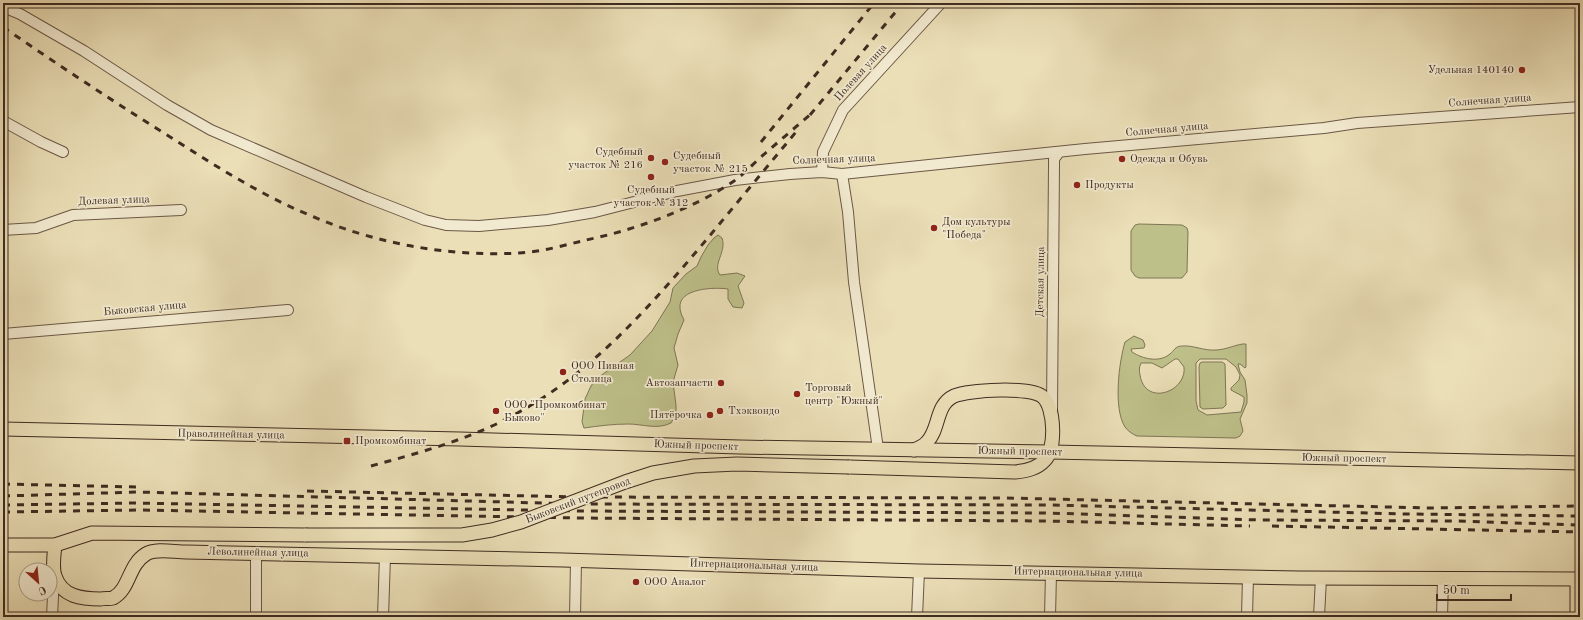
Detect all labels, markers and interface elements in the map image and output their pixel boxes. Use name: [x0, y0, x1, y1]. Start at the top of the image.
street label: Полевая улица: [833, 42, 890, 104]
place label: Удельная 140140: [1428, 65, 1514, 76]
marker: Удельная 140140: [1517, 65, 1527, 75]
street label: Солнечная улица: [1448, 93, 1533, 109]
street label: Солнечная улица: [1125, 121, 1210, 139]
place label: Судебный участок № 216: [568, 147, 643, 171]
place label: Судебный участок № 215: [673, 151, 748, 175]
marker: Судебный участок № 216: [646, 153, 656, 163]
street label: Солнечная улица: [792, 153, 876, 167]
marker: Одежда и Обувь: [1117, 154, 1127, 164]
place label: Одежда и Обувь: [1130, 154, 1208, 165]
marker: Судебный участок № 215: [660, 157, 670, 167]
marker: Судебный участок № 312: [646, 172, 656, 182]
marker: Продукты: [1072, 180, 1082, 190]
place label: Продукты: [1085, 180, 1134, 191]
place label: Судебный участок № 312: [614, 185, 688, 209]
street label: Долевая улица: [78, 194, 151, 208]
place label: Дом культуры "Победа": [942, 217, 1010, 241]
marker: Дом культуры "Победа": [929, 223, 939, 233]
street label: Детская улица: [1035, 246, 1047, 318]
street label: Быковская улица: [103, 300, 188, 318]
place label: ООО Пивная Столица: [571, 361, 635, 385]
marker: ООО Пивная Столица: [558, 367, 568, 377]
place label: Автозапчасти: [646, 378, 713, 389]
marker: Автозапчасти: [716, 378, 726, 388]
place label: Торговый центр "Южный": [805, 383, 883, 407]
marker: Торговый центр "Южный": [792, 389, 802, 399]
place label: ООО "Промкомбинат Быково": [504, 400, 606, 424]
marker: ООО "Промкомбинат Быково": [491, 406, 501, 416]
marker: Тхэквондо: [715, 406, 725, 416]
place label: Тхэквондо: [728, 406, 780, 417]
place label: Пятёрочка: [650, 410, 703, 421]
marker: Пятёрочка: [705, 410, 715, 420]
street label: Праволинейная улица: [177, 429, 285, 441]
marker: Промкомбинат: [342, 436, 352, 446]
place label: Промкомбинат: [355, 436, 427, 447]
street label: Южный проспект: [653, 439, 739, 453]
street label: Южный проспект: [977, 446, 1063, 458]
street label: Южный проспект: [1301, 453, 1387, 465]
street label: Быковский путепровод: [524, 476, 632, 526]
street label: Леволинейная улица: [207, 547, 309, 559]
street label: Интернациональная улица: [689, 558, 819, 574]
north arrow: [18, 562, 58, 602]
street label: Интернациональная улица: [1013, 566, 1143, 580]
scale bar: [1437, 576, 1511, 602]
marker: ООО Аналог: [631, 577, 641, 587]
place label: ООО Аналог: [644, 577, 706, 588]
text: С: [36, 583, 48, 596]
text: 50 m: [1443, 584, 1470, 597]

